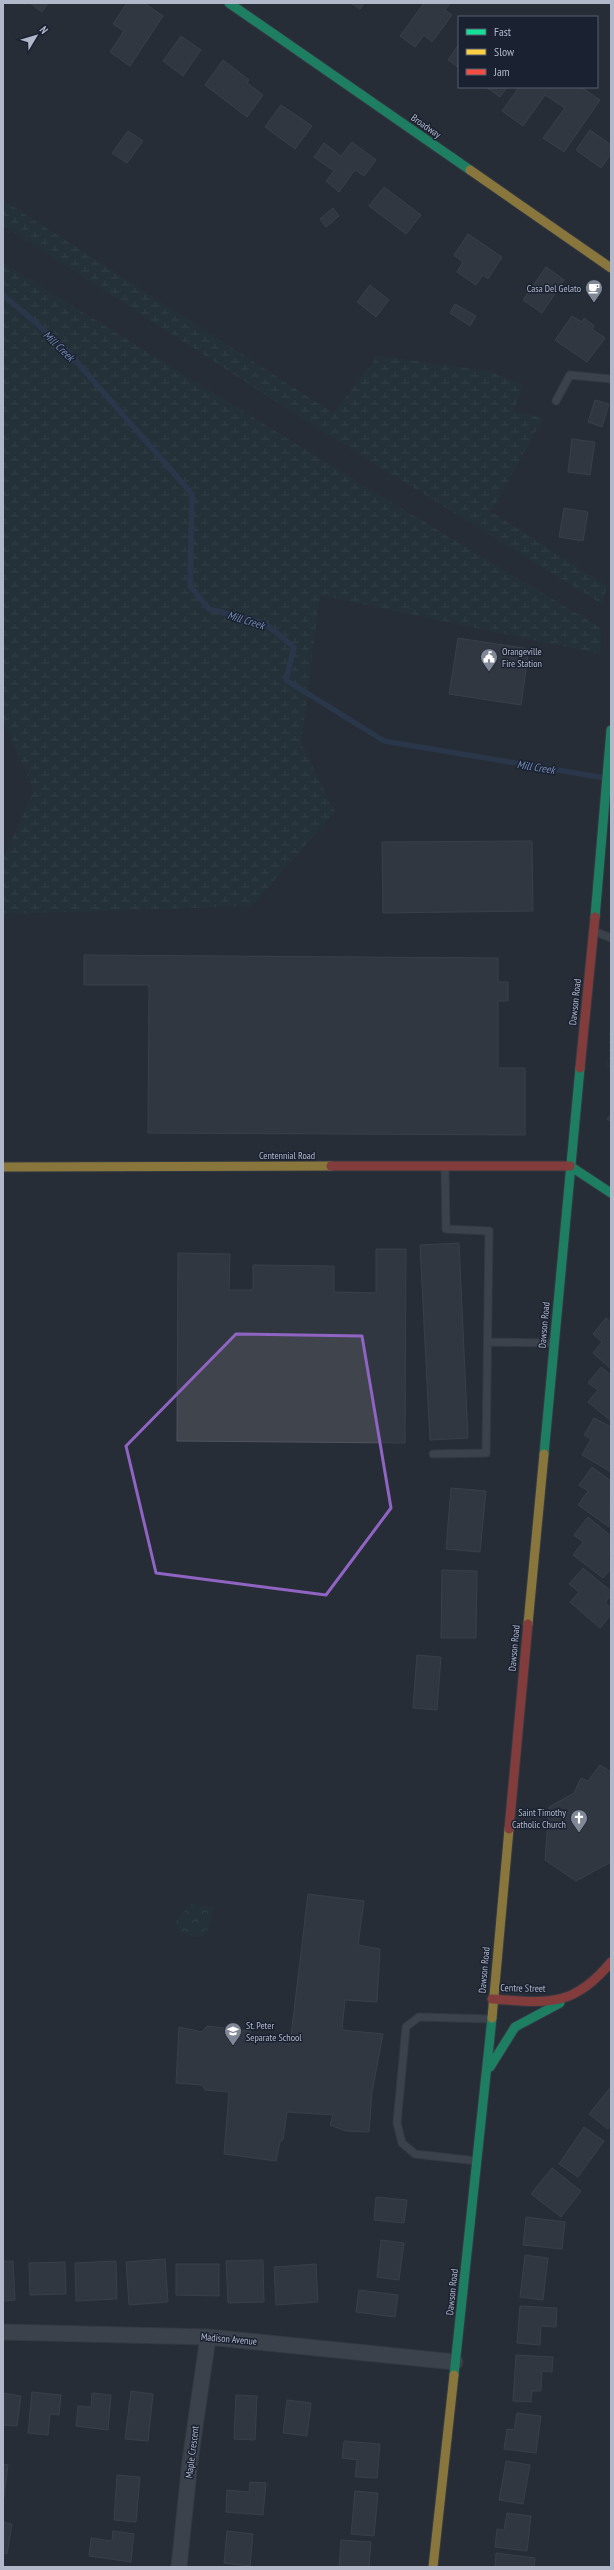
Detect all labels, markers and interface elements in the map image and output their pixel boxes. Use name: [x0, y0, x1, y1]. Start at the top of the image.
north arrow: [16, 16, 56, 56]
legend: [458, 16, 598, 88]
text: N: [37, 23, 51, 37]
text: Fast: [494, 24, 512, 39]
text: Slow: [494, 44, 515, 59]
text: Jam: [493, 64, 510, 79]
street label: Broadway: [408, 111, 444, 141]
cafe icon: Casa Del Gelato: [584, 278, 604, 303]
place label: Casa Del Gelato: [527, 282, 581, 295]
water label: Mill Creek: [40, 328, 79, 365]
water label: Mill Creek: [226, 608, 268, 633]
place label: Orangeville Fire Station: [502, 645, 542, 670]
public building icon: Orangeville Fire Station: [479, 647, 499, 672]
water label: Mill Creek: [516, 757, 558, 777]
street label: Dawson Road: [566, 978, 584, 1026]
street label: Centennial Road: [259, 1149, 315, 1162]
street label: Dawson Road: [536, 1301, 552, 1349]
street label: Dawson Road: [506, 1624, 522, 1672]
place label: Saint Timothy Catholic Church: [512, 1806, 566, 1831]
church icon: Saint Timothy Catholic Church: [569, 1808, 589, 1833]
street label: Dawson Road: [476, 1946, 492, 1994]
street label: Centre Street: [500, 1981, 546, 1995]
place label: St. Peter Separate School: [246, 2019, 302, 2044]
school or university icon: St. Peter Separate School: [223, 2021, 243, 2046]
street label: Dawson Road: [443, 2268, 461, 2316]
street label: Madison Avenue: [200, 2330, 258, 2348]
street label: Maple Crescent: [182, 2425, 202, 2479]

